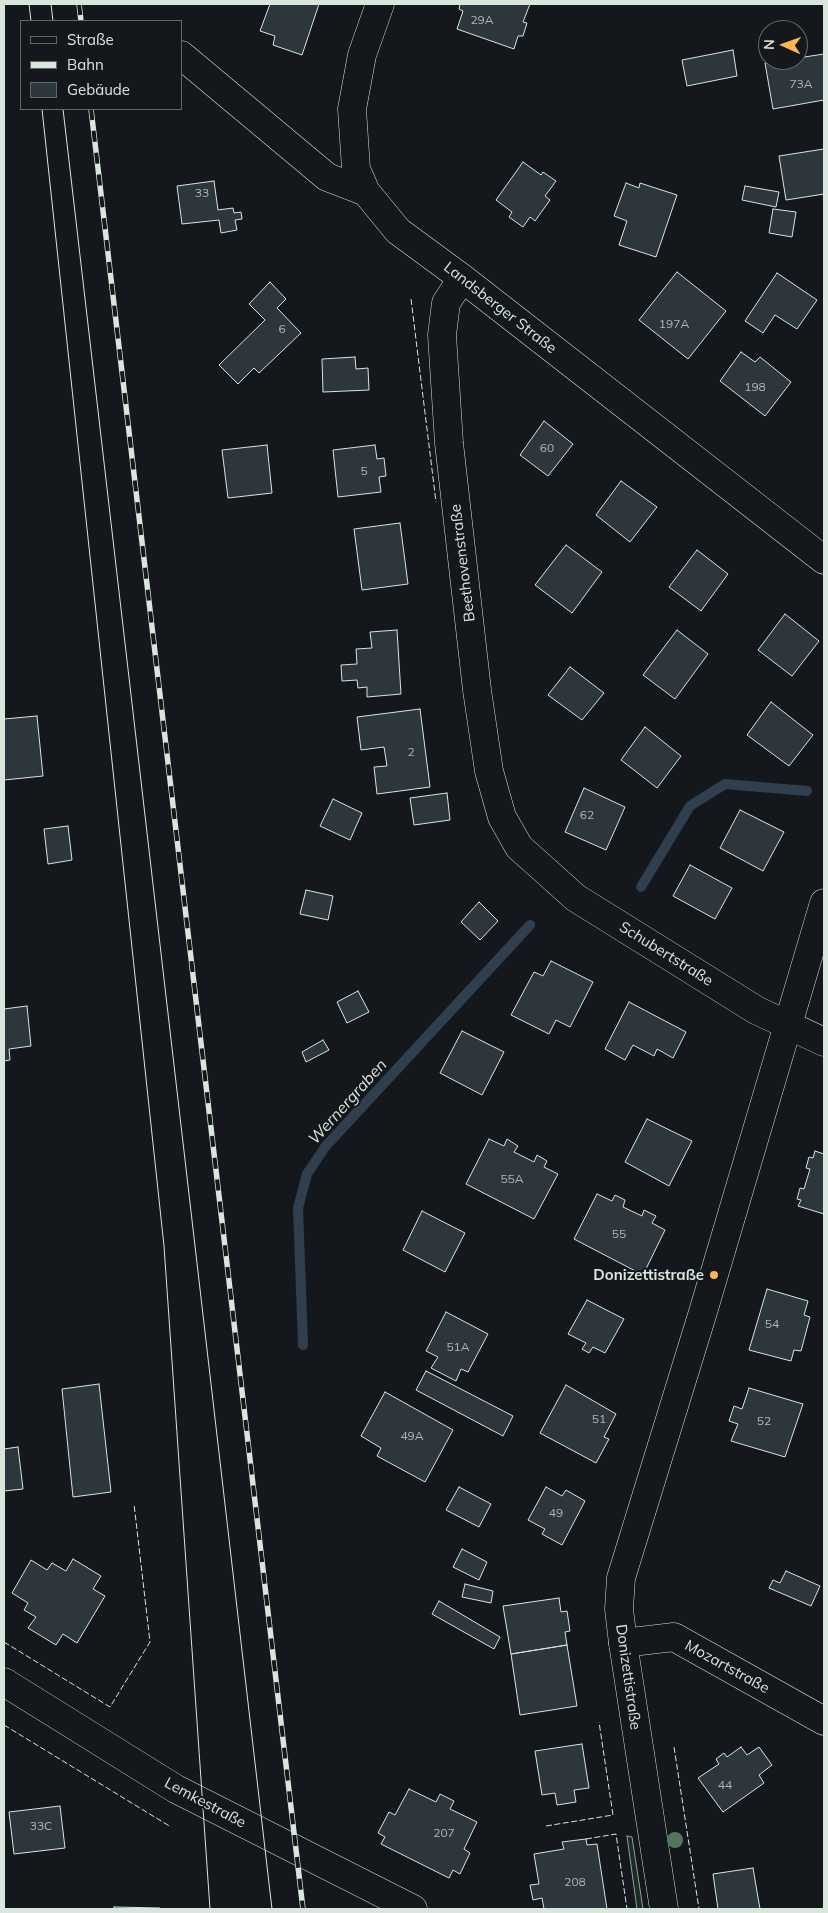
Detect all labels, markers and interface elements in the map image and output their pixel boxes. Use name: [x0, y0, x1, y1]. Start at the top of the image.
house number: 29A: [470, 13, 494, 27]
legend: [20, 20, 182, 110]
north arrow: [758, 20, 808, 70]
text: Straße: [67, 30, 114, 49]
text: N: [760, 39, 778, 50]
text: Bahn: [67, 55, 104, 74]
house number: 73A: [789, 77, 813, 91]
text: Gebäude: [67, 80, 130, 99]
house number: 33: [195, 186, 209, 200]
street label: Landsberger Straße: [440, 258, 560, 358]
house number: 197A: [659, 317, 689, 331]
house number: 6: [278, 322, 286, 336]
house number: 198: [744, 380, 766, 394]
house number: 60: [540, 441, 554, 455]
house number: 5: [360, 464, 368, 478]
street label: Beethovenstraße: [447, 503, 479, 623]
house number: 2: [407, 745, 415, 759]
house number: 62: [580, 808, 594, 822]
street label: Schubertstraße: [616, 918, 716, 990]
water label: Wernergraben: [305, 1056, 391, 1148]
house number: 55A: [500, 1172, 524, 1186]
house number: 55: [612, 1227, 626, 1241]
place label: Donizettistraße: [593, 1266, 704, 1284]
marker: Donizettistraße: [708, 1269, 720, 1281]
house number: 54: [765, 1317, 779, 1331]
house number: 51A: [446, 1340, 470, 1354]
house number: 51: [592, 1412, 606, 1426]
house number: 52: [757, 1414, 771, 1428]
house number: 49A: [400, 1429, 424, 1443]
house number: 49: [549, 1506, 563, 1520]
street label: Donizettistraße: [612, 1623, 644, 1731]
street label: Mozartstraße: [682, 1636, 772, 1698]
street label: Lemkestraße: [161, 1774, 249, 1832]
house number: 44: [718, 1778, 732, 1792]
house number: 33C: [30, 1819, 52, 1833]
house number: 207: [433, 1826, 455, 1840]
house number: 208: [564, 1875, 586, 1889]

